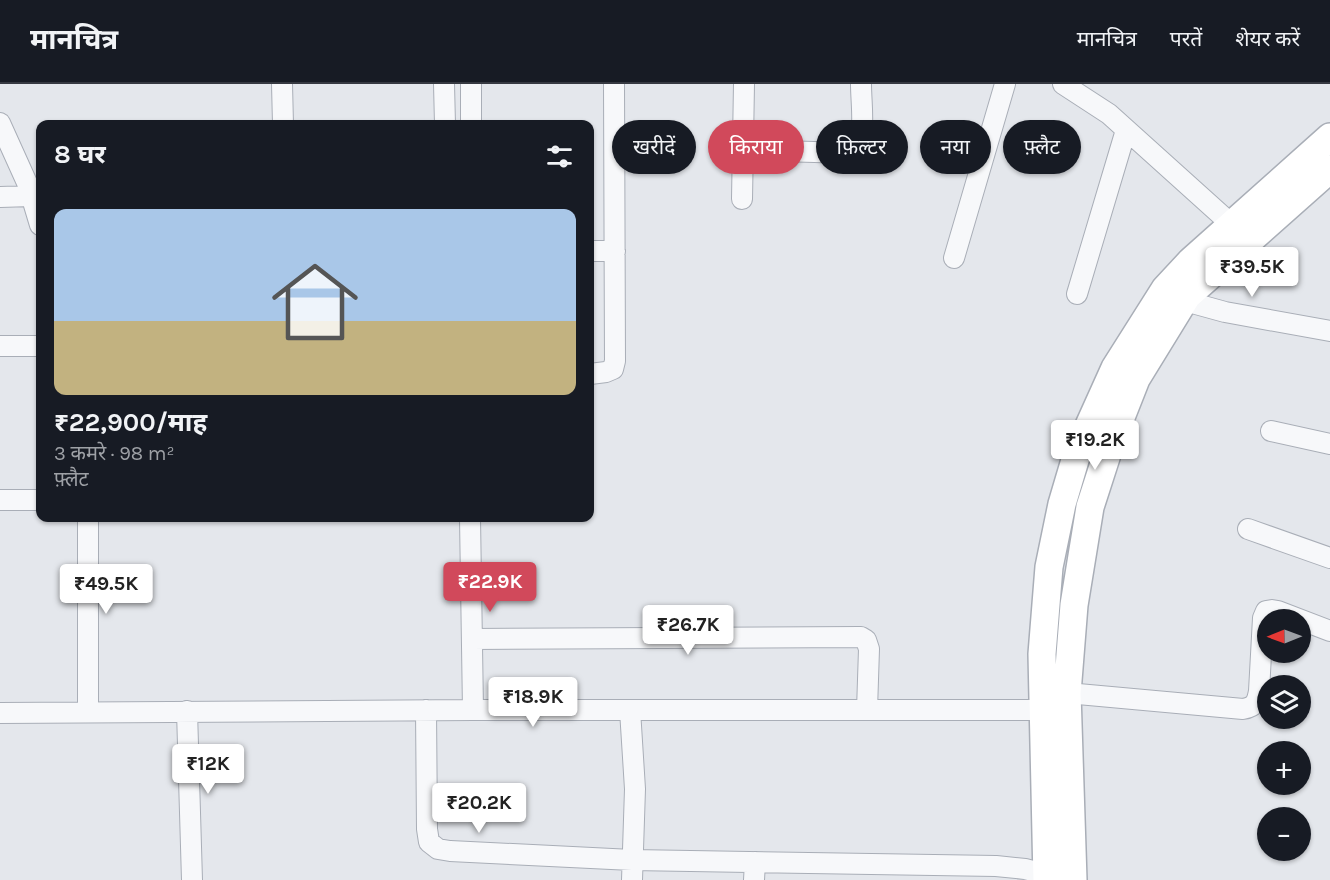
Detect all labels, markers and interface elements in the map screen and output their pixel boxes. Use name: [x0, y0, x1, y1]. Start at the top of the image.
text: मानचित्र: [30, 23, 118, 56]
text: मानचित्र: [1077, 27, 1137, 51]
text: परतें: [1170, 27, 1202, 51]
text: शेयर करें: [1235, 27, 1300, 51]
chip: खरीदें: [612, 120, 696, 174]
chip: किराया: [708, 120, 804, 174]
chip: फ़िल्टर: [816, 120, 908, 174]
chip: नया: [920, 120, 991, 174]
chip: फ़्लैट: [1003, 120, 1081, 174]
text: 8 घर: [54, 139, 106, 170]
icon: filters: [543, 140, 576, 173]
pin: ₹39.5K: [1203, 247, 1301, 298]
icon: home: [261, 248, 369, 356]
text: ₹39.5K: [1219, 255, 1285, 278]
text: ₹22,900/माह: [54, 407, 207, 438]
pin: ₹19.2K: [1046, 420, 1144, 471]
text: ₹19.2K: [1065, 428, 1125, 451]
text: 3 कमरे · 98 m²: [54, 442, 175, 465]
text: फ़्लैट: [54, 468, 89, 491]
pin: ₹22.9K: [441, 562, 539, 613]
pin: ₹49.5K: [57, 564, 155, 615]
text: ₹22.9K: [457, 570, 523, 593]
text: ₹49.5K: [74, 572, 138, 595]
pin: ₹26.7K: [639, 605, 737, 656]
north arrow: [1257, 609, 1311, 663]
map controls: [1257, 609, 1311, 861]
text: ₹26.7K: [656, 613, 720, 636]
button: layers: [1257, 675, 1311, 729]
pin: ₹18.9K: [484, 677, 582, 728]
text: ₹18.9K: [502, 685, 564, 708]
button: +: [1257, 741, 1311, 795]
pin: ₹12K: [172, 744, 244, 795]
text: ₹12K: [186, 752, 230, 775]
pin: ₹20.2K: [430, 783, 528, 834]
text: ₹20.2K: [446, 791, 512, 814]
button: −: [1257, 807, 1311, 861]

